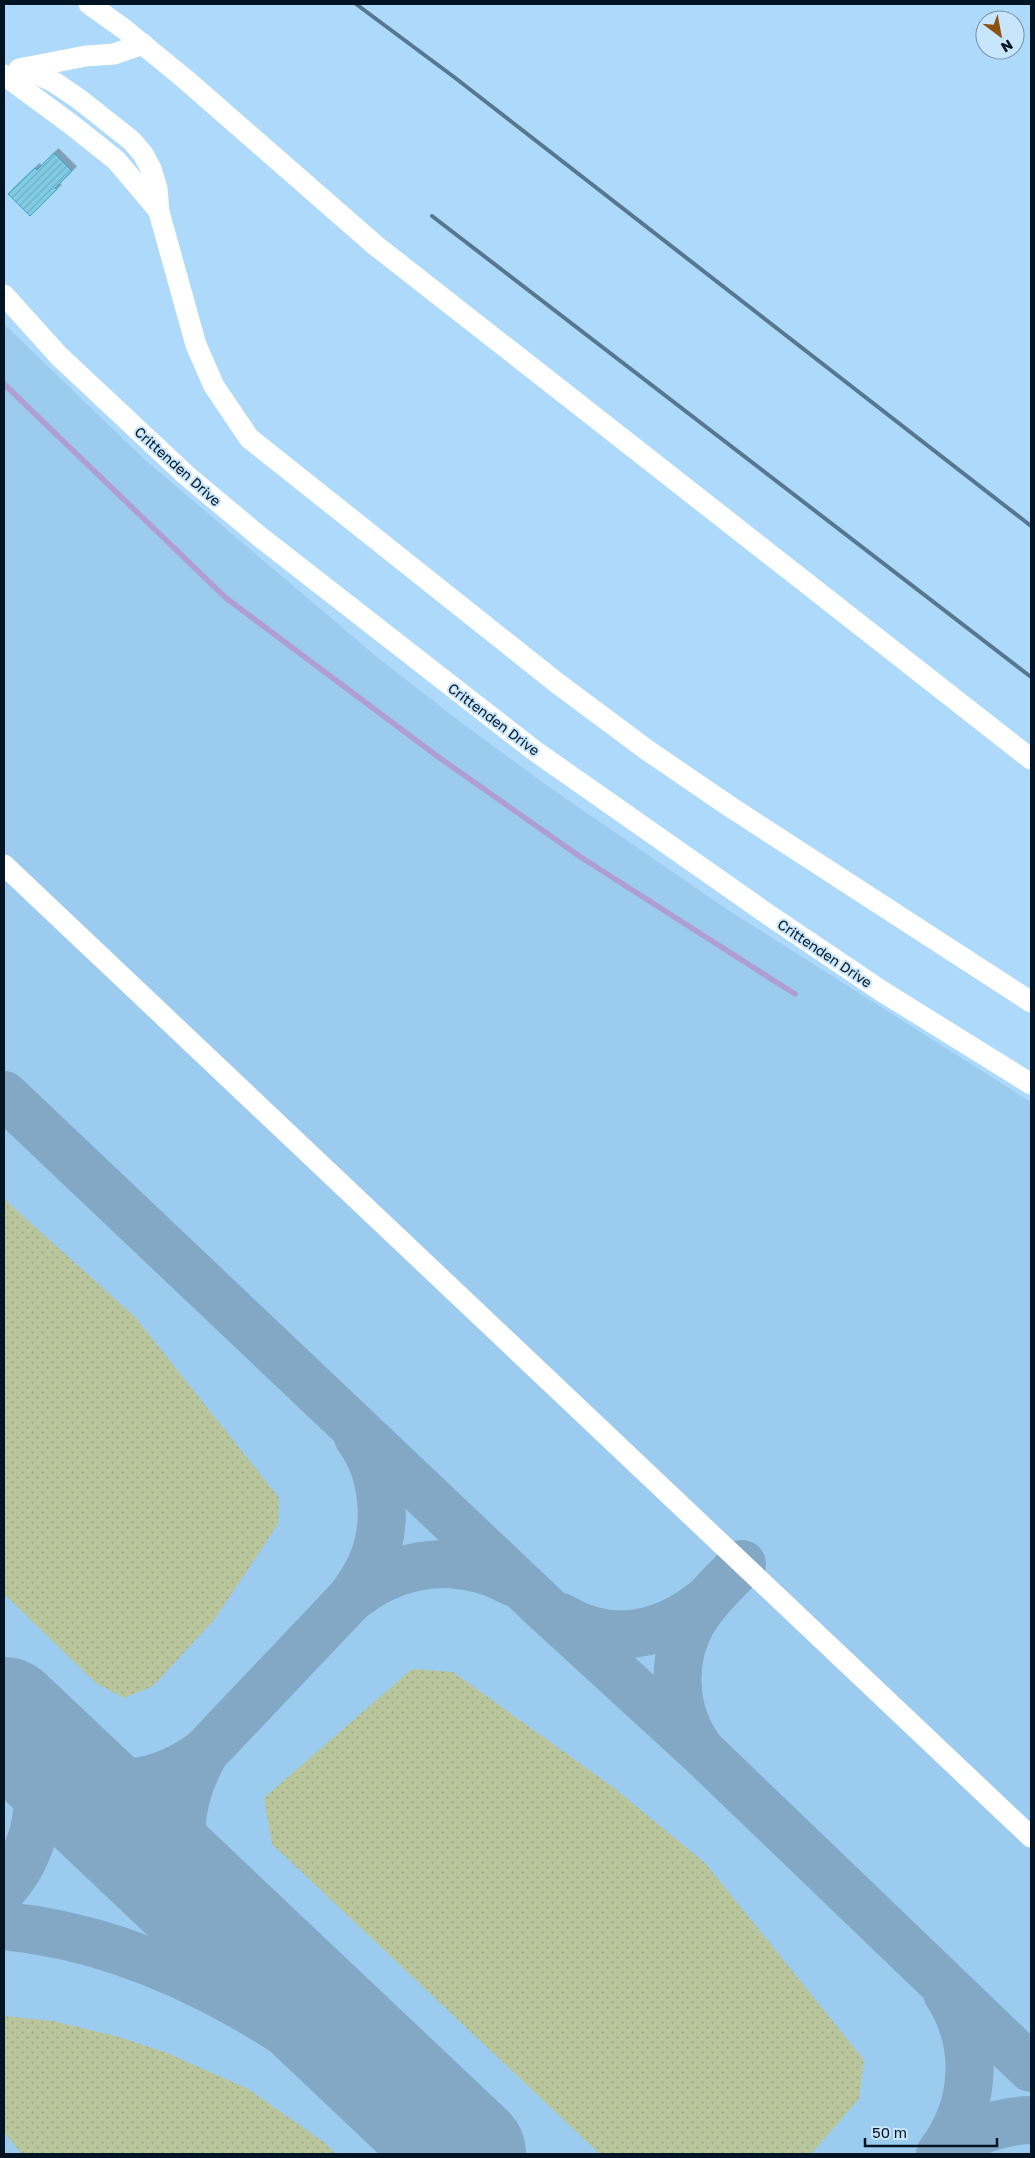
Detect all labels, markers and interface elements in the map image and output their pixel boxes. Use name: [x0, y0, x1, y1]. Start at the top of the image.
north arrow: [975, 10, 1025, 60]
text: N: [998, 36, 1016, 56]
street label: Crittenden Drive: [131, 423, 225, 509]
street label: Crittenden Drive: [445, 679, 543, 759]
street label: Crittenden Drive: [775, 915, 875, 991]
scale bar: [865, 2116, 998, 2148]
text: 50 m: [872, 2123, 907, 2141]

